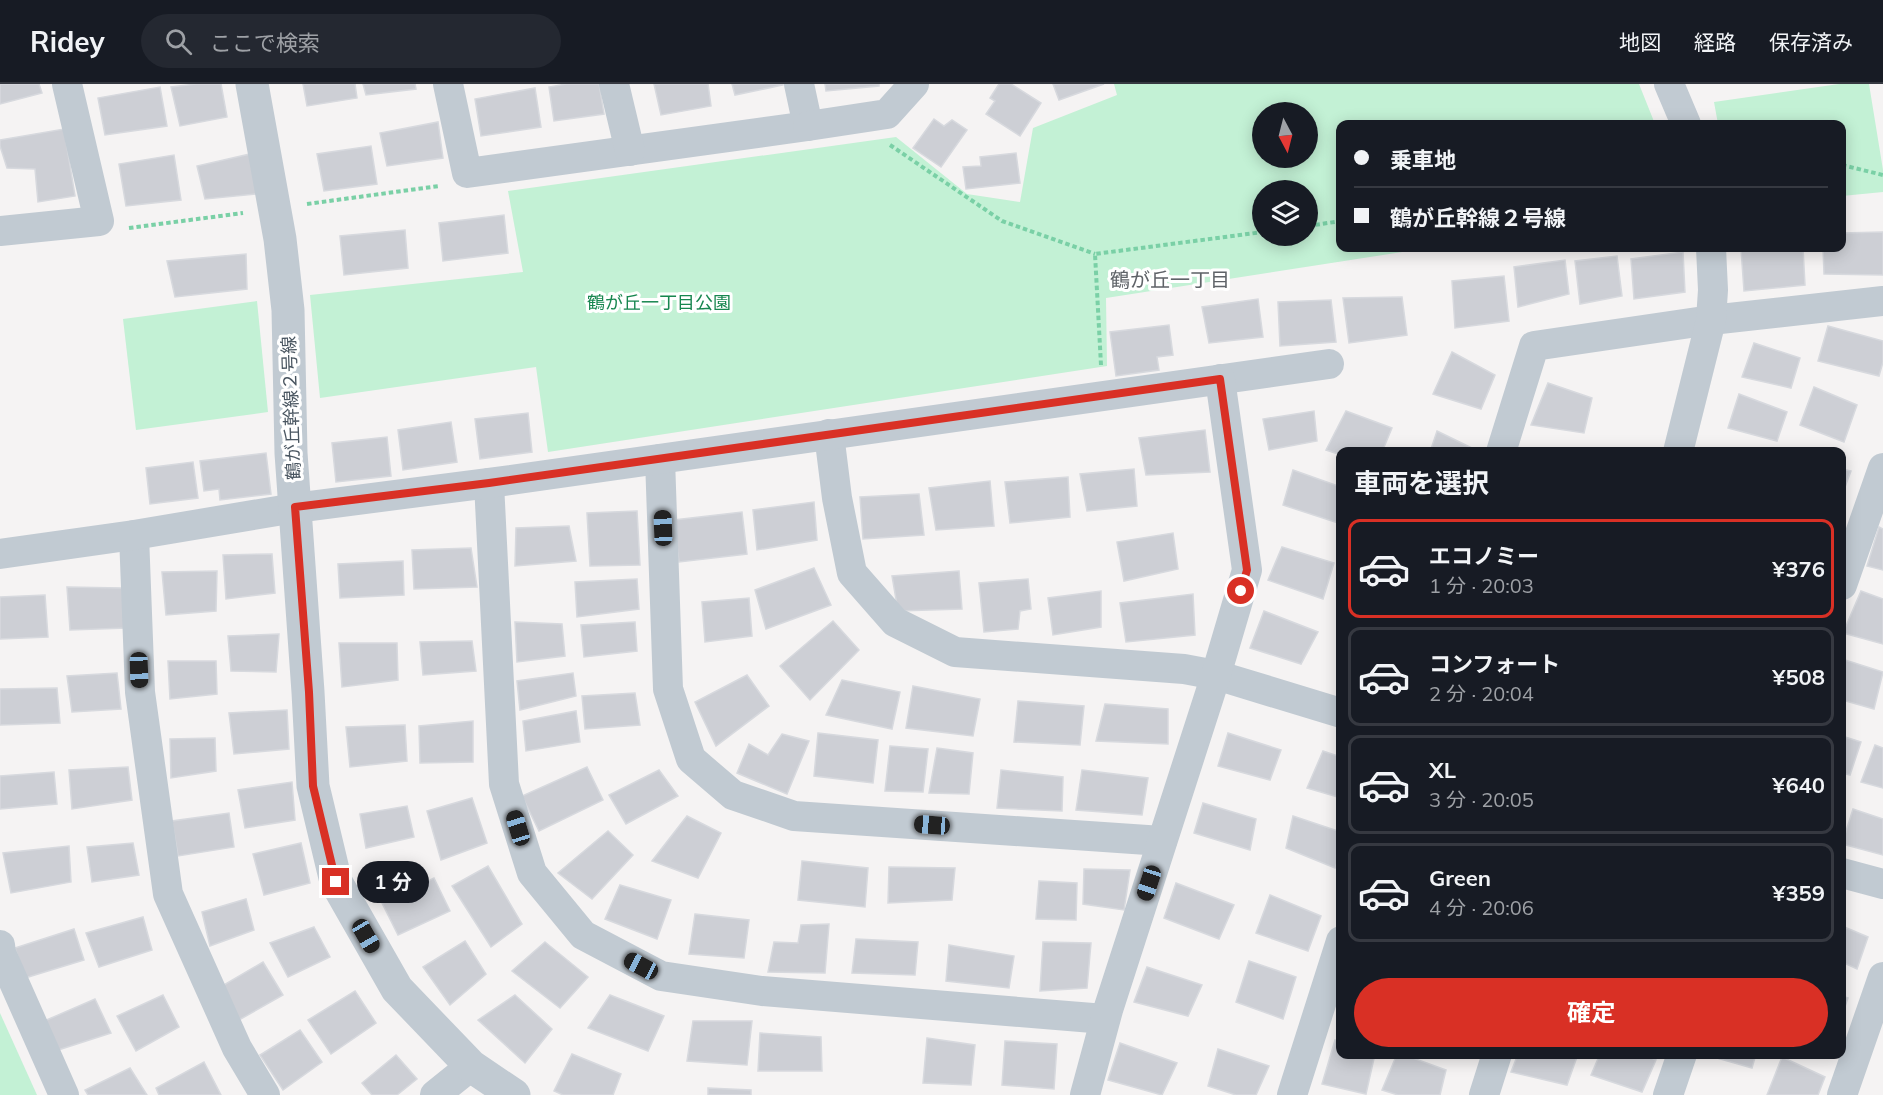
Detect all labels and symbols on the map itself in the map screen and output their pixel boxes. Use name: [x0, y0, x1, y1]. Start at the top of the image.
north arrow: [1252, 102, 1318, 168]
district label: 鶴が丘一丁目: [1110, 267, 1230, 292]
park label: 鶴が丘一丁目公園: [587, 291, 731, 314]
street label: 鶴が丘幹線２号線: [277, 336, 305, 480]
car: [653, 510, 673, 546]
route start: [1227, 577, 1254, 604]
car: [129, 652, 149, 688]
car: [504, 808, 532, 848]
car: [913, 815, 951, 835]
callout: 1 分: [357, 861, 429, 903]
car: [1135, 863, 1163, 903]
route end: [322, 868, 349, 895]
car: [349, 916, 383, 956]
car: [621, 950, 661, 982]

